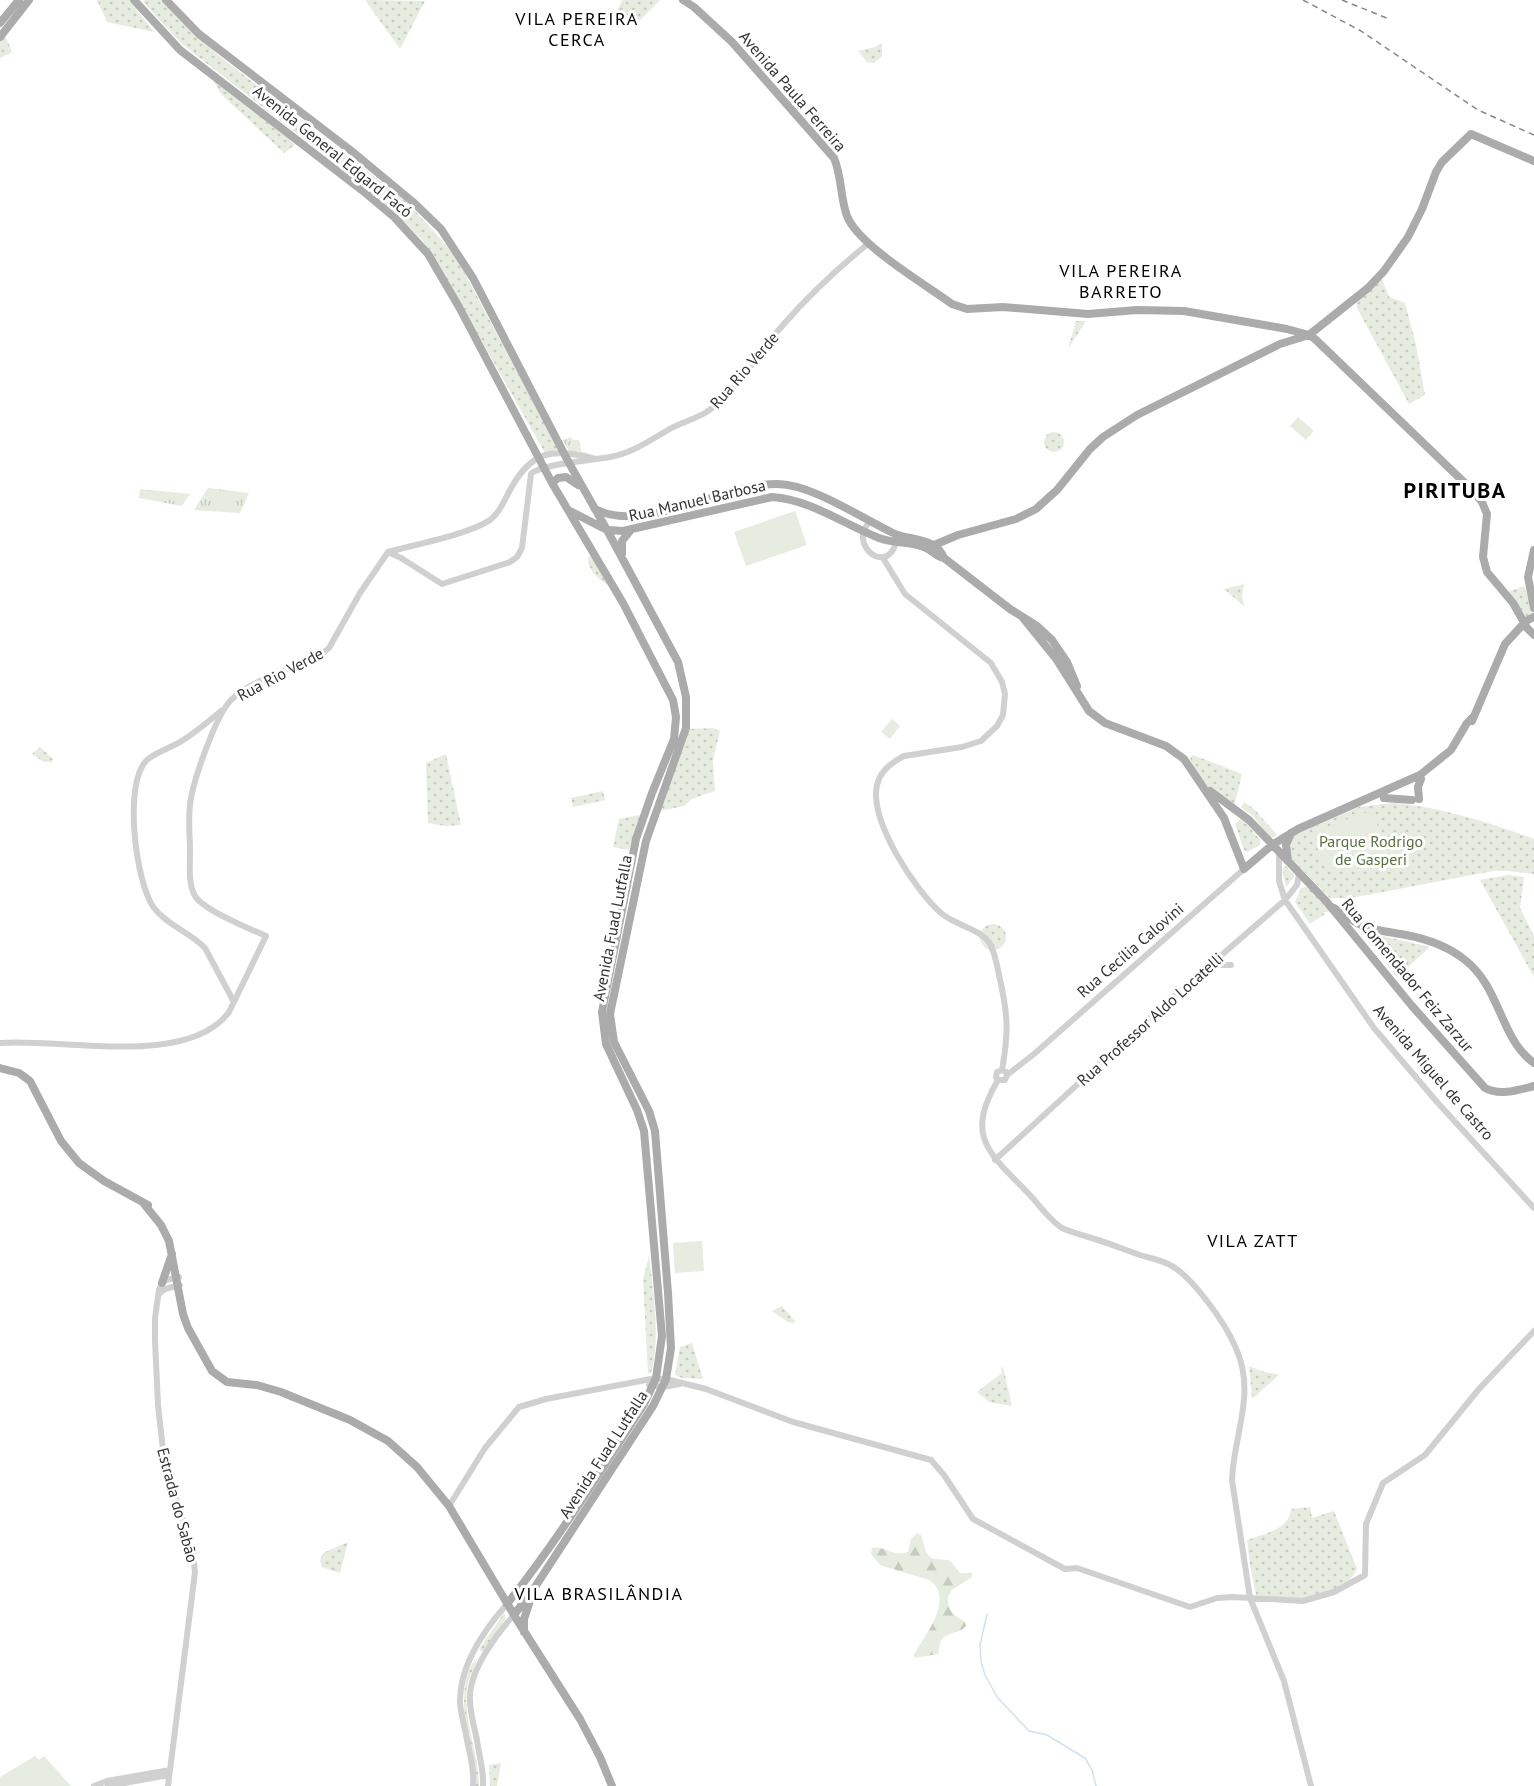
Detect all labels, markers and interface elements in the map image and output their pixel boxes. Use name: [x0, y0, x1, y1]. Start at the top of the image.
district label: VILA PEREIRA CERCA: [514, 7, 639, 51]
street label: Avenida Paula Ferreira: [735, 27, 851, 155]
street label: Avenida General Edgard Facó: [249, 81, 417, 221]
district label: VILA PEREIRA BARRETO: [1058, 259, 1183, 303]
street label: Rua Rio Verde: [705, 328, 783, 412]
street label: Rua Manuel Barbosa: [627, 475, 767, 525]
district label: PIRITUBA: [1404, 476, 1506, 504]
street label: Rua Rio Verde: [233, 643, 327, 705]
park label: Parque Rodrigo de Gasperi: [1319, 831, 1423, 869]
street label: Avenida Fuad Lutfalla: [588, 853, 636, 1003]
street label: Rua Comendador Feiz Zarzur: [1338, 894, 1479, 1057]
street label: Rua Cecília Calovini: [1073, 898, 1187, 1002]
street label: Rua Professor Aldo Locatelli: [1073, 948, 1227, 1090]
street label: Avenida Miguel de Castro: [1370, 1000, 1498, 1144]
district label: VILA ZATT: [1206, 1229, 1299, 1252]
street label: Avenida Fuad Lutfalla: [554, 1386, 652, 1522]
street label: Estrada do Sabão: [153, 1445, 203, 1565]
district label: VILA BRASILÂNDIA: [513, 1582, 684, 1605]

